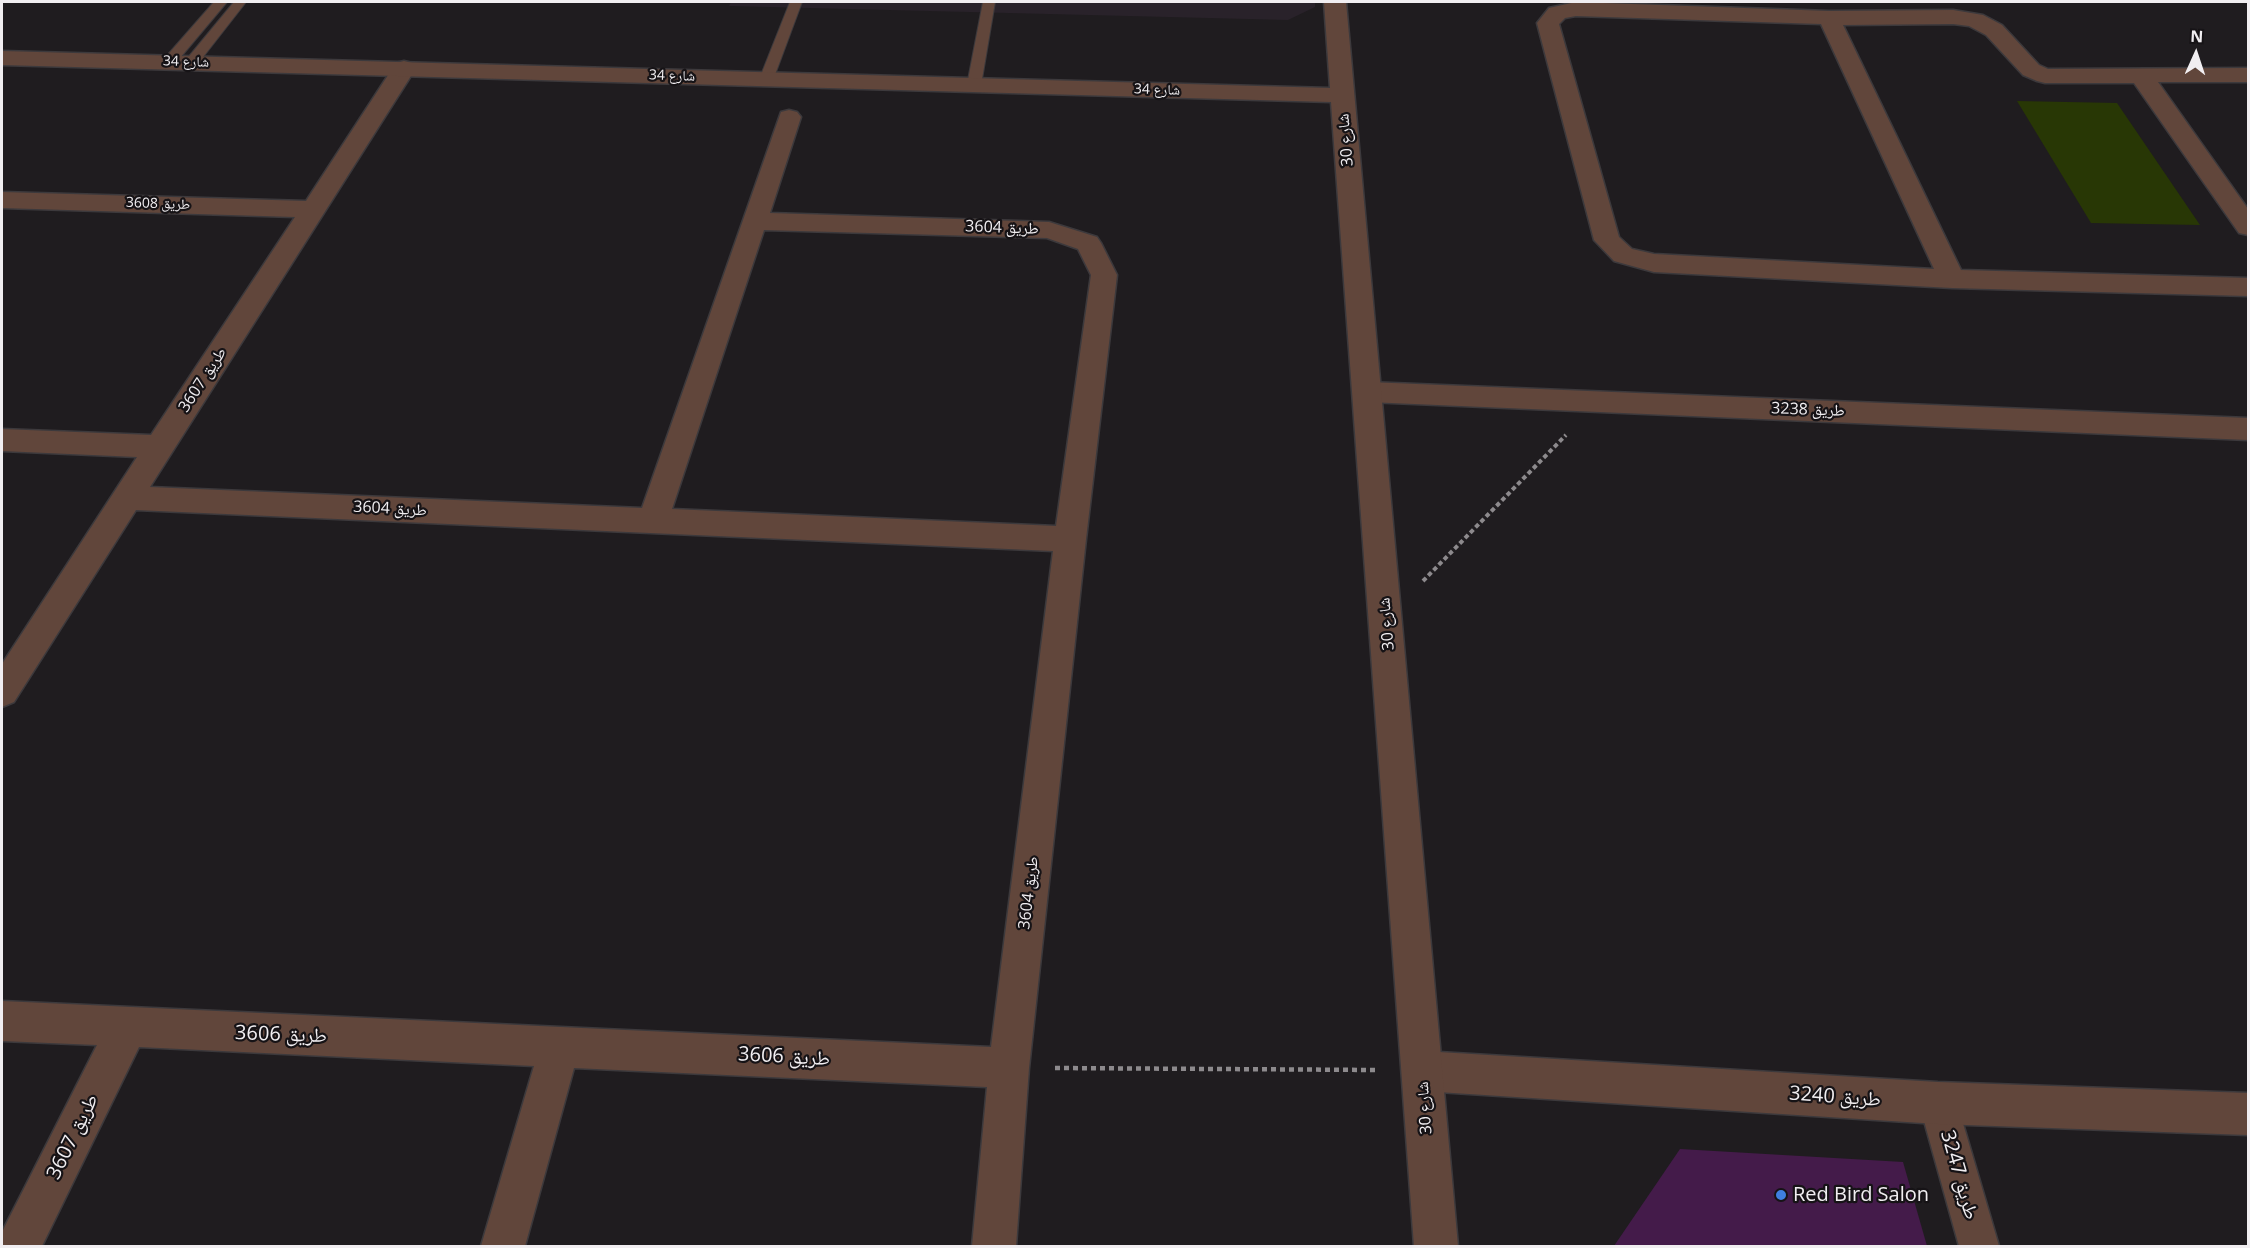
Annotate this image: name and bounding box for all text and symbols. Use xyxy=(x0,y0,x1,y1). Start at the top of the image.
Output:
north arrow xyxy=(2166,24,2226,84)
text: N xyxy=(2190,25,2204,47)
street label: شارع 34 xyxy=(163,53,209,71)
street label: شارع 34 xyxy=(649,67,695,85)
street label: شارع 34 xyxy=(1134,81,1180,99)
street label: شارع 30 xyxy=(1334,113,1358,167)
street label: طريق 3608 xyxy=(126,194,190,214)
street label: طريق 3604 xyxy=(965,217,1039,239)
street label: طريق 3607 xyxy=(175,344,231,416)
street label: طريق 3238 xyxy=(1771,399,1845,421)
street label: طريق 3604 xyxy=(353,497,427,521)
street label: شارع 30 xyxy=(1375,597,1399,651)
street label: طريق 3604 xyxy=(1015,855,1043,931)
street label: طريق 3606 xyxy=(235,1021,327,1049)
street label: طريق 3606 xyxy=(737,1043,831,1071)
street label: شارع 30 xyxy=(1414,1081,1436,1135)
street label: طريق 3240 xyxy=(1788,1082,1882,1112)
street label: طريق 3607 xyxy=(42,1090,104,1184)
street label: طريق 3247 xyxy=(1935,1128,1983,1222)
place label: Red Bird Salon xyxy=(1793,1183,1929,1207)
marker: Red Bird Salon xyxy=(1774,1188,1788,1202)

